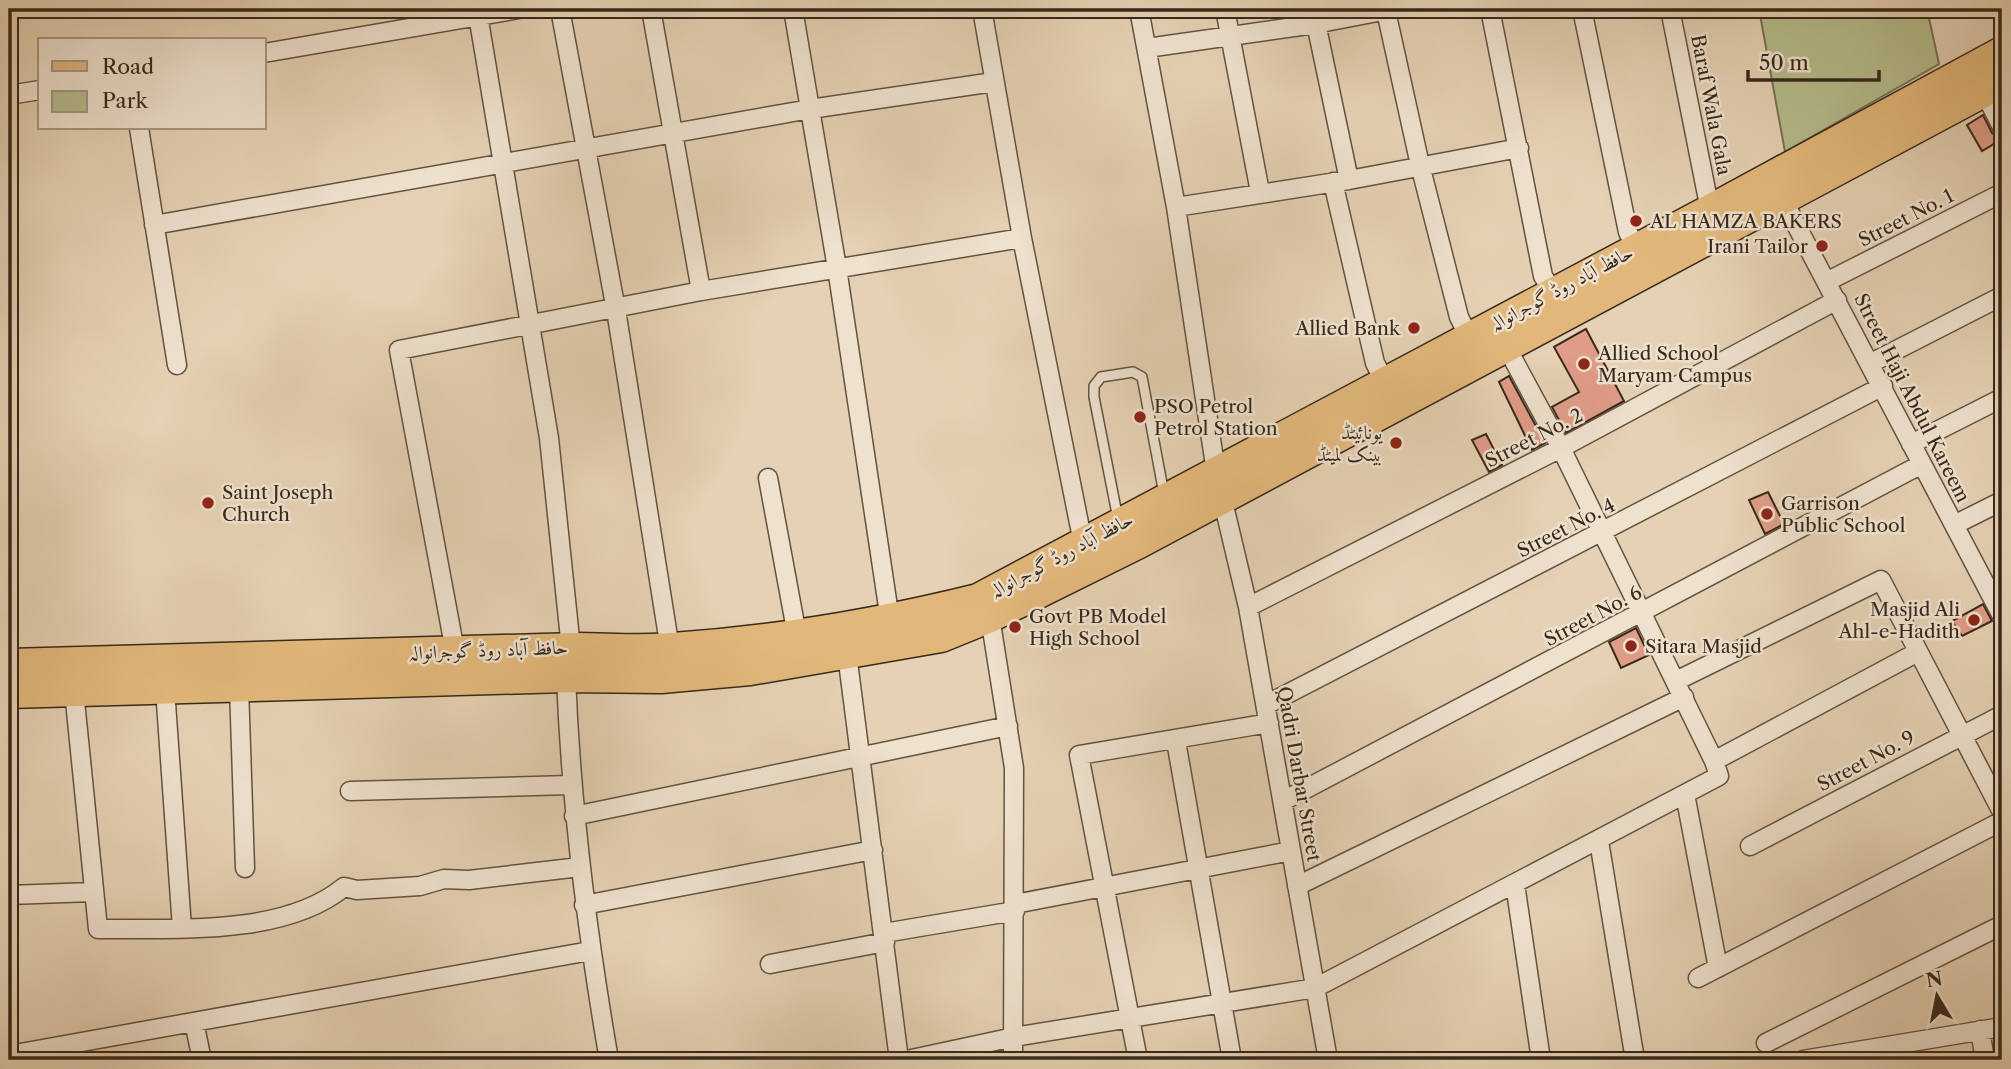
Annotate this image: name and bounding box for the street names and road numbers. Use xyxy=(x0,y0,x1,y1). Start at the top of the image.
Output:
street label: Baraf Wala Gala xyxy=(1686,33,1736,177)
street label: Street No. 1 xyxy=(1855,184,1957,252)
street label: حافظ آباد روڈ گوجرانوالہ xyxy=(1485,240,1637,337)
street label: Street Haji Abdul Kareem xyxy=(1849,290,1975,507)
street label: Street No. 2 xyxy=(1481,403,1587,472)
street label: Street No. 4 xyxy=(1513,494,1619,562)
street label: حافظ آباد روڈ گوجرانوالہ xyxy=(985,507,1137,604)
street label: Street No. 6 xyxy=(1540,581,1646,651)
street label: حافظ آباد روڈ گوجرانوالہ xyxy=(408,636,568,665)
street label: Qadri Darbar Street xyxy=(1272,685,1326,864)
street label: Street No. 9 xyxy=(1813,726,1919,796)

